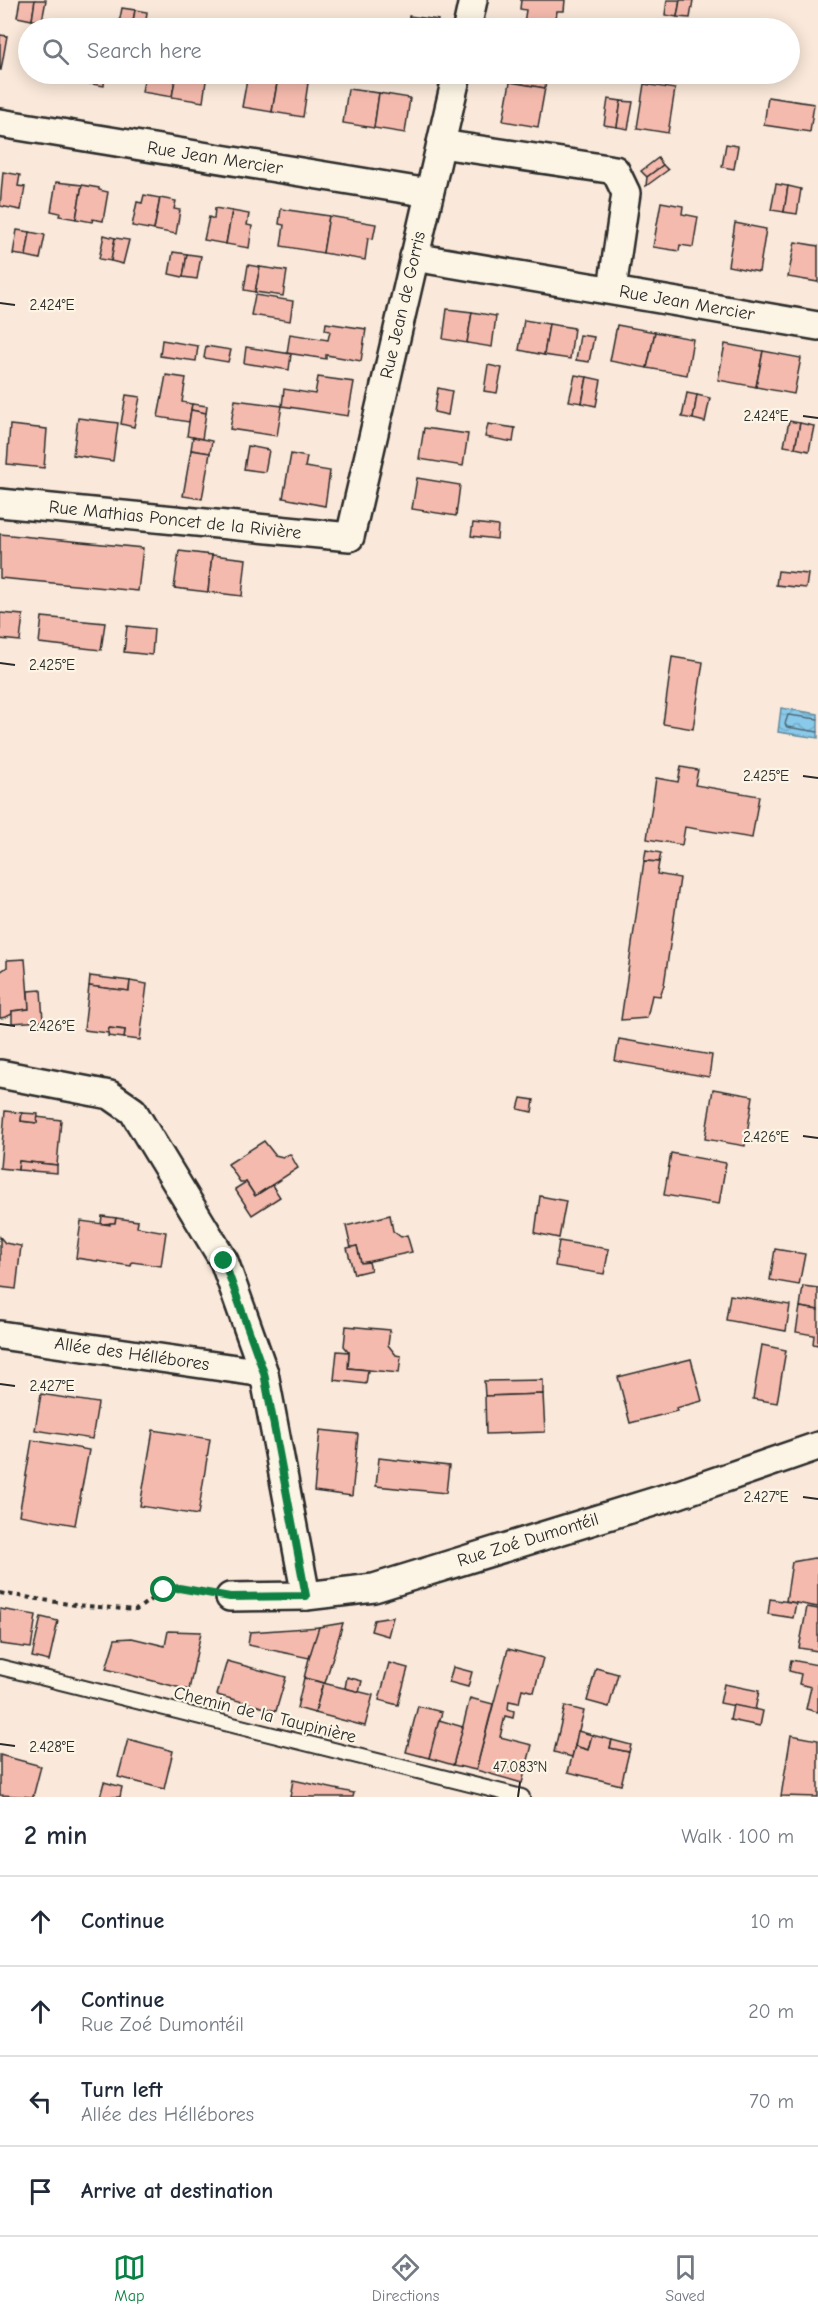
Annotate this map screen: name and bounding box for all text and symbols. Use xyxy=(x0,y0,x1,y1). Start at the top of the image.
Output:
search box xyxy=(18,18,800,84)
icon: search xyxy=(39,35,72,68)
text: Search here xyxy=(87,38,202,64)
street label: Rue Jean Mercier xyxy=(146,137,285,179)
street label: Rue Jean de Gorris xyxy=(376,229,430,381)
street label: Rue Jean Mercier xyxy=(618,281,757,325)
text: 2.424°E xyxy=(29,296,75,314)
text: 2.424°E xyxy=(743,407,789,425)
street label: Rue Mathias Poncet de la Rivière xyxy=(48,496,302,544)
text: 2.425°E xyxy=(29,656,75,674)
text: 2.425°E xyxy=(743,767,789,785)
text: 2.426°E xyxy=(29,1017,75,1035)
text: 2.426°E xyxy=(743,1128,789,1146)
route end xyxy=(210,1247,236,1273)
street label: Allée des Héllébores xyxy=(53,1333,211,1375)
text: 2.427°E xyxy=(29,1377,75,1395)
text: 2.427°E xyxy=(743,1488,789,1506)
street label: Rue Zoé Dumontéil xyxy=(455,1509,601,1571)
route start xyxy=(150,1576,176,1602)
street label: Chemin de la Taupinière xyxy=(172,1682,358,1748)
text: 2.428°E xyxy=(29,1738,75,1756)
text: 47.083°N xyxy=(493,1758,547,1776)
text: 2 min xyxy=(24,1821,87,1851)
text: Walk · 100 m xyxy=(681,1825,794,1848)
icon: ahead xyxy=(24,1905,57,1938)
text: Continue xyxy=(81,1908,164,1934)
text: 10 m xyxy=(751,1910,794,1933)
text: Continue xyxy=(81,1987,164,2013)
icon: ahead xyxy=(24,1995,57,2028)
text: 20 m xyxy=(748,2000,794,2023)
text: Rue Zoé Dumontéil xyxy=(81,2013,244,2036)
text: Turn left xyxy=(81,2077,163,2103)
icon: left xyxy=(24,2085,57,2118)
text: 70 m xyxy=(749,2090,794,2113)
text: Allée des Héllébores xyxy=(81,2103,254,2126)
icon: arrive xyxy=(24,2175,57,2208)
text: Arrive at destination xyxy=(81,2178,273,2204)
tab: Map xyxy=(113,2251,146,2305)
tab: Directions xyxy=(372,2251,439,2305)
tab: Saved xyxy=(665,2251,705,2305)

